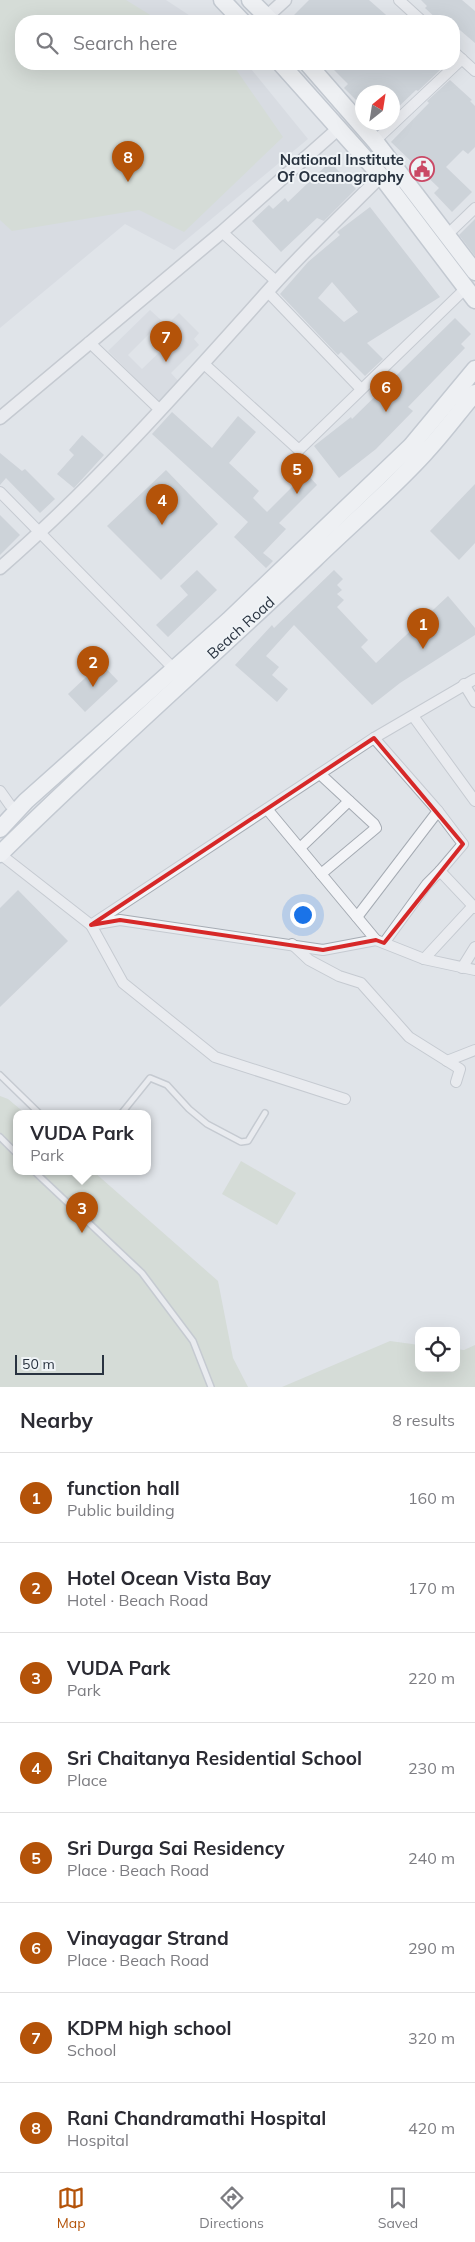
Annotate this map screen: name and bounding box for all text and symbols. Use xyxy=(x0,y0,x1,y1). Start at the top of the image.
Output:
search box xyxy=(15,15,460,70)
icon: search xyxy=(33,29,61,57)
text: Search here xyxy=(73,31,177,55)
north arrow xyxy=(355,85,400,130)
pin: 8 xyxy=(112,141,144,182)
place label: National Institute Of Oceanography xyxy=(277,150,405,186)
public building icon: National Institute Of Oceanography xyxy=(409,156,435,182)
pin: 7 xyxy=(150,321,182,362)
pin: 6 xyxy=(370,371,402,412)
pin: 5 xyxy=(281,453,313,494)
pin: 4 xyxy=(146,484,178,525)
street label: Beach Road xyxy=(203,592,278,663)
pin: 1 xyxy=(407,608,439,649)
pin: 2 xyxy=(77,646,109,687)
your location xyxy=(290,902,316,928)
popup xyxy=(13,1110,151,1175)
text: VUDA Park xyxy=(30,1121,134,1145)
text: Park xyxy=(30,1145,64,1165)
pin: 3 xyxy=(66,1192,98,1233)
map controls xyxy=(415,1327,460,1372)
button: locate xyxy=(415,1327,460,1372)
scale bar xyxy=(15,1352,104,1375)
text: 50 m xyxy=(22,1355,55,1373)
text: Nearby xyxy=(20,1407,93,1433)
text: 8 results xyxy=(392,1410,455,1430)
text: function hall xyxy=(67,1476,180,1500)
text: 1 xyxy=(31,1488,41,1508)
text: 160 m xyxy=(408,1488,455,1508)
text: Public building xyxy=(67,1500,175,1520)
text: Hotel Ocean Vista Bay xyxy=(67,1566,271,1590)
text: 2 xyxy=(31,1578,41,1598)
text: 170 m xyxy=(408,1578,455,1598)
text: Hotel · Beach Road xyxy=(67,1590,208,1610)
text: VUDA Park xyxy=(67,1656,170,1680)
text: 3 xyxy=(31,1668,41,1688)
text: 220 m xyxy=(408,1668,455,1688)
text: Park xyxy=(67,1680,101,1700)
text: Sri Chaitanya Residential School xyxy=(67,1746,362,1770)
text: 4 xyxy=(31,1758,41,1778)
text: 230 m xyxy=(408,1758,455,1778)
text: Place xyxy=(67,1770,107,1790)
text: Sri Durga Sai Residency xyxy=(67,1836,285,1860)
text: 5 xyxy=(31,1848,41,1868)
text: 240 m xyxy=(408,1848,455,1868)
text: Place · Beach Road xyxy=(67,1860,209,1880)
text: Vinayagar Strand xyxy=(67,1926,229,1950)
text: 6 xyxy=(31,1938,41,1958)
text: 290 m xyxy=(408,1938,455,1958)
text: Place · Beach Road xyxy=(67,1950,209,1970)
text: KDPM high school xyxy=(67,2016,231,2040)
text: 7 xyxy=(31,2028,41,2048)
text: 320 m xyxy=(408,2028,455,2048)
text: School xyxy=(67,2040,116,2060)
text: Rani Chandramathi Hospital xyxy=(67,2106,326,2130)
text: 8 xyxy=(31,2118,41,2138)
text: 420 m xyxy=(408,2118,455,2138)
text: Hospital xyxy=(67,2130,129,2150)
tab: Map xyxy=(57,2184,86,2232)
tab: Directions xyxy=(199,2184,264,2232)
tab: Saved xyxy=(378,2184,418,2232)

